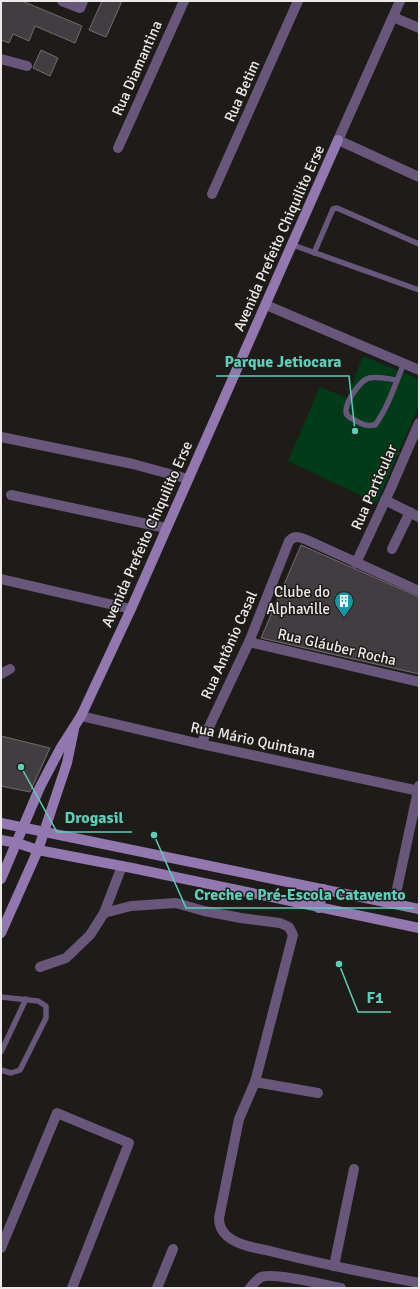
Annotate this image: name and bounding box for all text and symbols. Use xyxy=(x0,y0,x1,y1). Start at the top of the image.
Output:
street label: Rua Diamantina xyxy=(108,18,166,118)
street label: Rua Betim xyxy=(220,57,264,125)
street label: Avenida Prefeito Chiquilito Erse xyxy=(230,142,328,334)
callout: Parque Jetiocara xyxy=(216,348,349,376)
text: Parque Jetiocara xyxy=(224,352,342,372)
street label: Avenida Prefeito Chiquilito Erse xyxy=(98,438,196,630)
street label: Rua Particular xyxy=(347,441,401,533)
place label: Clube do Alphaville xyxy=(266,583,330,618)
street label: Rua Antônio Casal xyxy=(197,588,261,702)
building icon: Clube do Alphaville xyxy=(333,590,355,618)
street label: Rua Gláuber Rocha xyxy=(276,625,398,669)
street label: Rua Mário Quintana xyxy=(189,718,317,762)
callout: Drogasil xyxy=(57,804,132,832)
text: Drogasil xyxy=(65,808,123,828)
callout: Creche e Pré-Escola Catavento xyxy=(186,880,414,908)
text: Creche e Pré-Escola Catavento xyxy=(194,885,406,905)
callout: F1 xyxy=(358,984,391,1012)
text: F1 xyxy=(366,988,384,1008)

